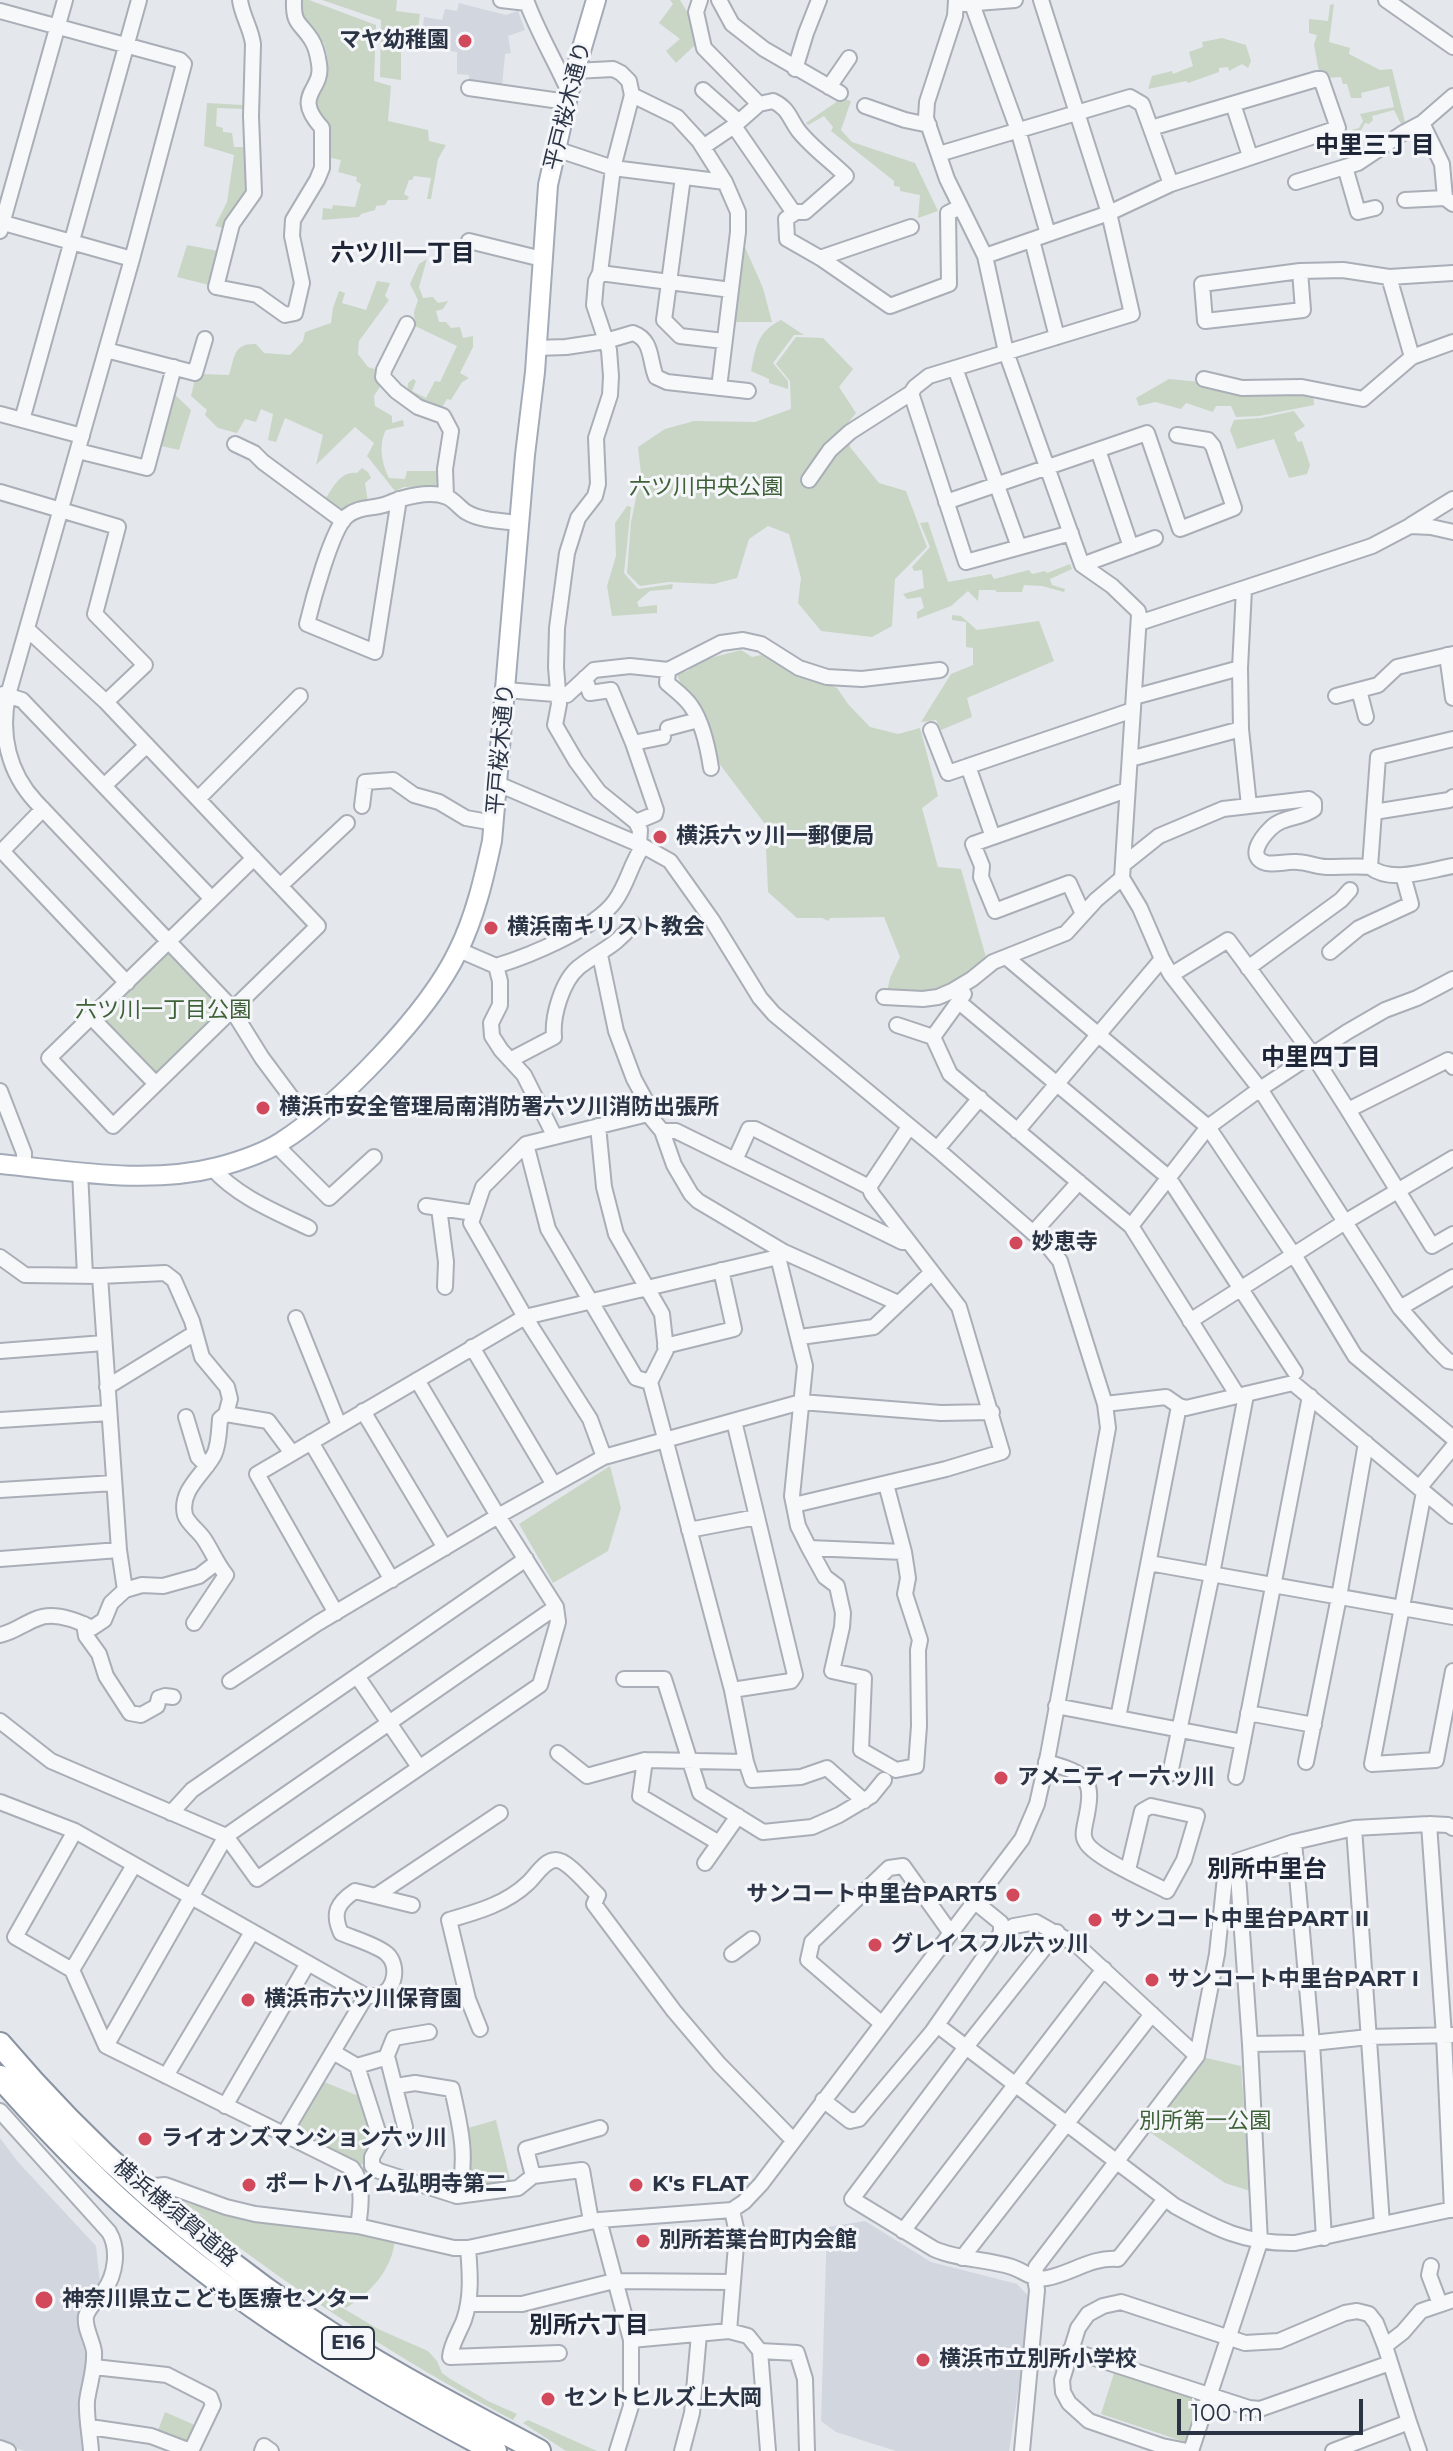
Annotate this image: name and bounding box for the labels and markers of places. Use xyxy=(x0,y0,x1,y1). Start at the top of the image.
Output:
place label: マヤ幼稚園 xyxy=(339,28,449,54)
marker: マヤ幼稚園 xyxy=(456,32,474,50)
place label: 横浜六ッ川一郵便局 xyxy=(676,824,874,850)
marker: 横浜六ッ川一郵便局 xyxy=(651,828,669,846)
place label: 横浜南キリスト教会 xyxy=(507,915,705,941)
marker: 横浜南キリスト教会 xyxy=(482,919,500,937)
place label: 横浜市安全管理局南消防署六ツ川消防出張所 xyxy=(279,1095,719,1121)
marker: 横浜市安全管理局南消防署六ツ川消防出張所 xyxy=(254,1099,272,1117)
place label: 妙恵寺 xyxy=(1032,1230,1098,1256)
marker: 妙恵寺 xyxy=(1007,1234,1025,1252)
place label: アメニティー六ッ川 xyxy=(1017,1765,1215,1791)
marker: アメニティー六ッ川 xyxy=(992,1769,1010,1787)
place label: サンコート中里台PART5 xyxy=(747,1882,997,1908)
marker: サンコート中里台PART5 xyxy=(1004,1886,1022,1904)
place label: サンコート中里台PART II xyxy=(1111,1907,1369,1933)
marker: サンコート中里台PART II xyxy=(1086,1911,1104,1929)
place label: グレイスフル六ッ川 xyxy=(891,1932,1089,1958)
marker: グレイスフル六ッ川 xyxy=(866,1936,884,1954)
place label: サンコート中里台PART I xyxy=(1168,1967,1419,1993)
marker: サンコート中里台PART I xyxy=(1143,1971,1161,1989)
place label: 横浜市六ツ川保育園 xyxy=(264,1987,462,2013)
marker: 横浜市六ツ川保育園 xyxy=(239,1991,257,2009)
place label: ライオンズマンション六ッ川 xyxy=(161,2126,447,2152)
marker: ライオンズマンション六ッ川 xyxy=(136,2130,154,2148)
place label: ポートハイム弘明寺第二 xyxy=(265,2172,507,2198)
place label: K's FLAT xyxy=(652,2172,748,2198)
marker: ポートハイム弘明寺第二 xyxy=(240,2176,258,2194)
marker: K's FLAT xyxy=(627,2176,645,2194)
place label: 別所若葉台町内会館 xyxy=(659,2228,857,2254)
marker: 別所若葉台町内会館 xyxy=(634,2232,652,2250)
place label: 神奈川県立こども医療センター xyxy=(62,2287,370,2313)
marker: 神奈川県立こども医療センター xyxy=(33,2289,55,2311)
place label: 横浜市立別所小学校 xyxy=(939,2347,1137,2373)
marker: 横浜市立別所小学校 xyxy=(914,2351,932,2369)
place label: セントヒルズ上大岡 xyxy=(564,2386,762,2412)
marker: セントヒルズ上大岡 xyxy=(539,2390,557,2408)

